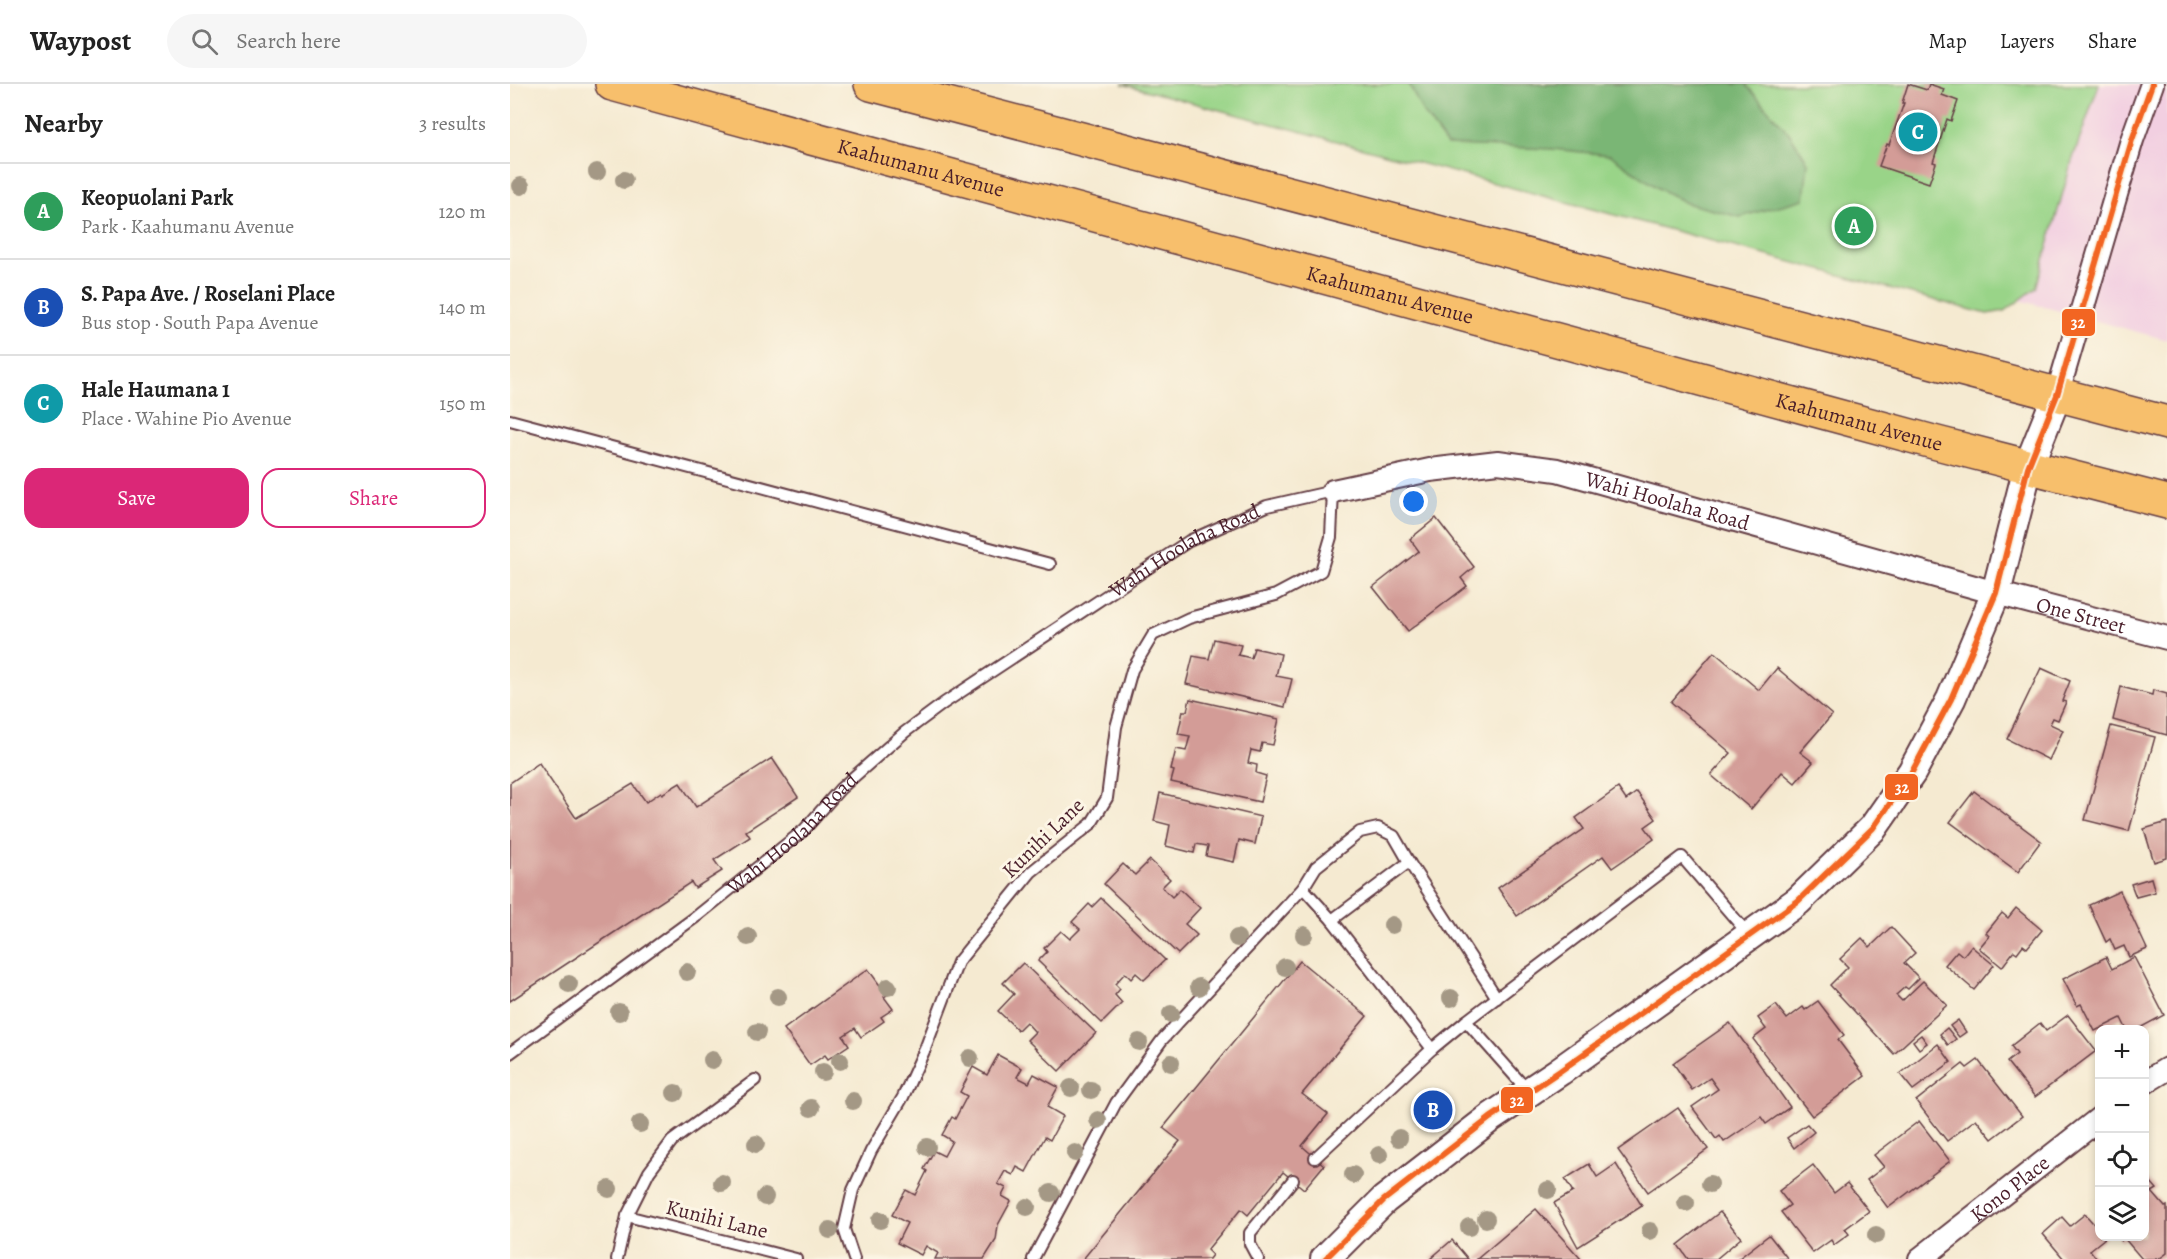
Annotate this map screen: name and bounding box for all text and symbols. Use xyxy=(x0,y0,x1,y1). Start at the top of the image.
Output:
search box xyxy=(167,14,587,68)
text: Waypost xyxy=(30,22,131,60)
icon: search xyxy=(188,25,221,58)
text: Search here xyxy=(236,26,341,56)
text: Map xyxy=(1928,27,1967,55)
text: Layers xyxy=(2000,27,2055,55)
text: Share xyxy=(2088,27,2137,55)
text: Nearby xyxy=(24,106,103,141)
text: 3 results xyxy=(419,110,486,137)
pin: C xyxy=(1898,110,1938,154)
street label: Kaahumanu Avenue xyxy=(834,132,1008,204)
text: Keopuolani Park xyxy=(81,183,234,213)
text: A xyxy=(37,198,50,225)
text: 120 m xyxy=(438,198,486,225)
pin: A xyxy=(1834,204,1874,248)
text: Park · Kaahumanu Avenue xyxy=(81,213,294,240)
street label: Kaahumanu Avenue xyxy=(1303,259,1477,331)
text: S. Papa Ave. / Roselani Place xyxy=(81,279,335,309)
text: B xyxy=(37,294,50,321)
text: 140 m xyxy=(439,294,486,321)
line badge: 32 xyxy=(2061,308,2096,337)
text: Bus stop · South Papa Avenue xyxy=(81,309,318,336)
text: 32 xyxy=(2071,312,2086,334)
text: Hale Haumana 1 xyxy=(81,375,230,405)
street label: Kaahumanu Avenue xyxy=(1772,386,1946,458)
text: C xyxy=(37,390,50,417)
text: 150 m xyxy=(439,390,486,417)
text: Place · Wahine Pio Avenue xyxy=(81,405,292,432)
street label: Wahi Hoolaha Road xyxy=(1581,464,1753,537)
button: Save xyxy=(24,468,249,528)
button: Share xyxy=(261,468,486,528)
your location xyxy=(1399,487,1428,516)
street label: Wahi Hoolaha Road xyxy=(1103,497,1265,605)
street label: One Street xyxy=(2033,590,2129,641)
street label: Wahi Hoolaha Road xyxy=(720,765,864,902)
line badge: 32 xyxy=(1884,773,1919,801)
text: 32 xyxy=(1895,777,1910,799)
street label: Kunihi Lane xyxy=(996,792,1090,884)
map controls xyxy=(2095,1025,2149,1241)
button: + xyxy=(2095,1025,2149,1079)
button: − xyxy=(2095,1079,2149,1133)
line badge: 32 xyxy=(1500,1086,1534,1114)
pin: B xyxy=(1414,1088,1452,1132)
text: 32 xyxy=(1510,1090,1525,1112)
button: locate xyxy=(2095,1133,2149,1187)
street label: Kono Place xyxy=(1964,1149,2055,1229)
button: layers xyxy=(2095,1187,2149,1241)
street label: Kunihi Lane xyxy=(663,1193,771,1245)

